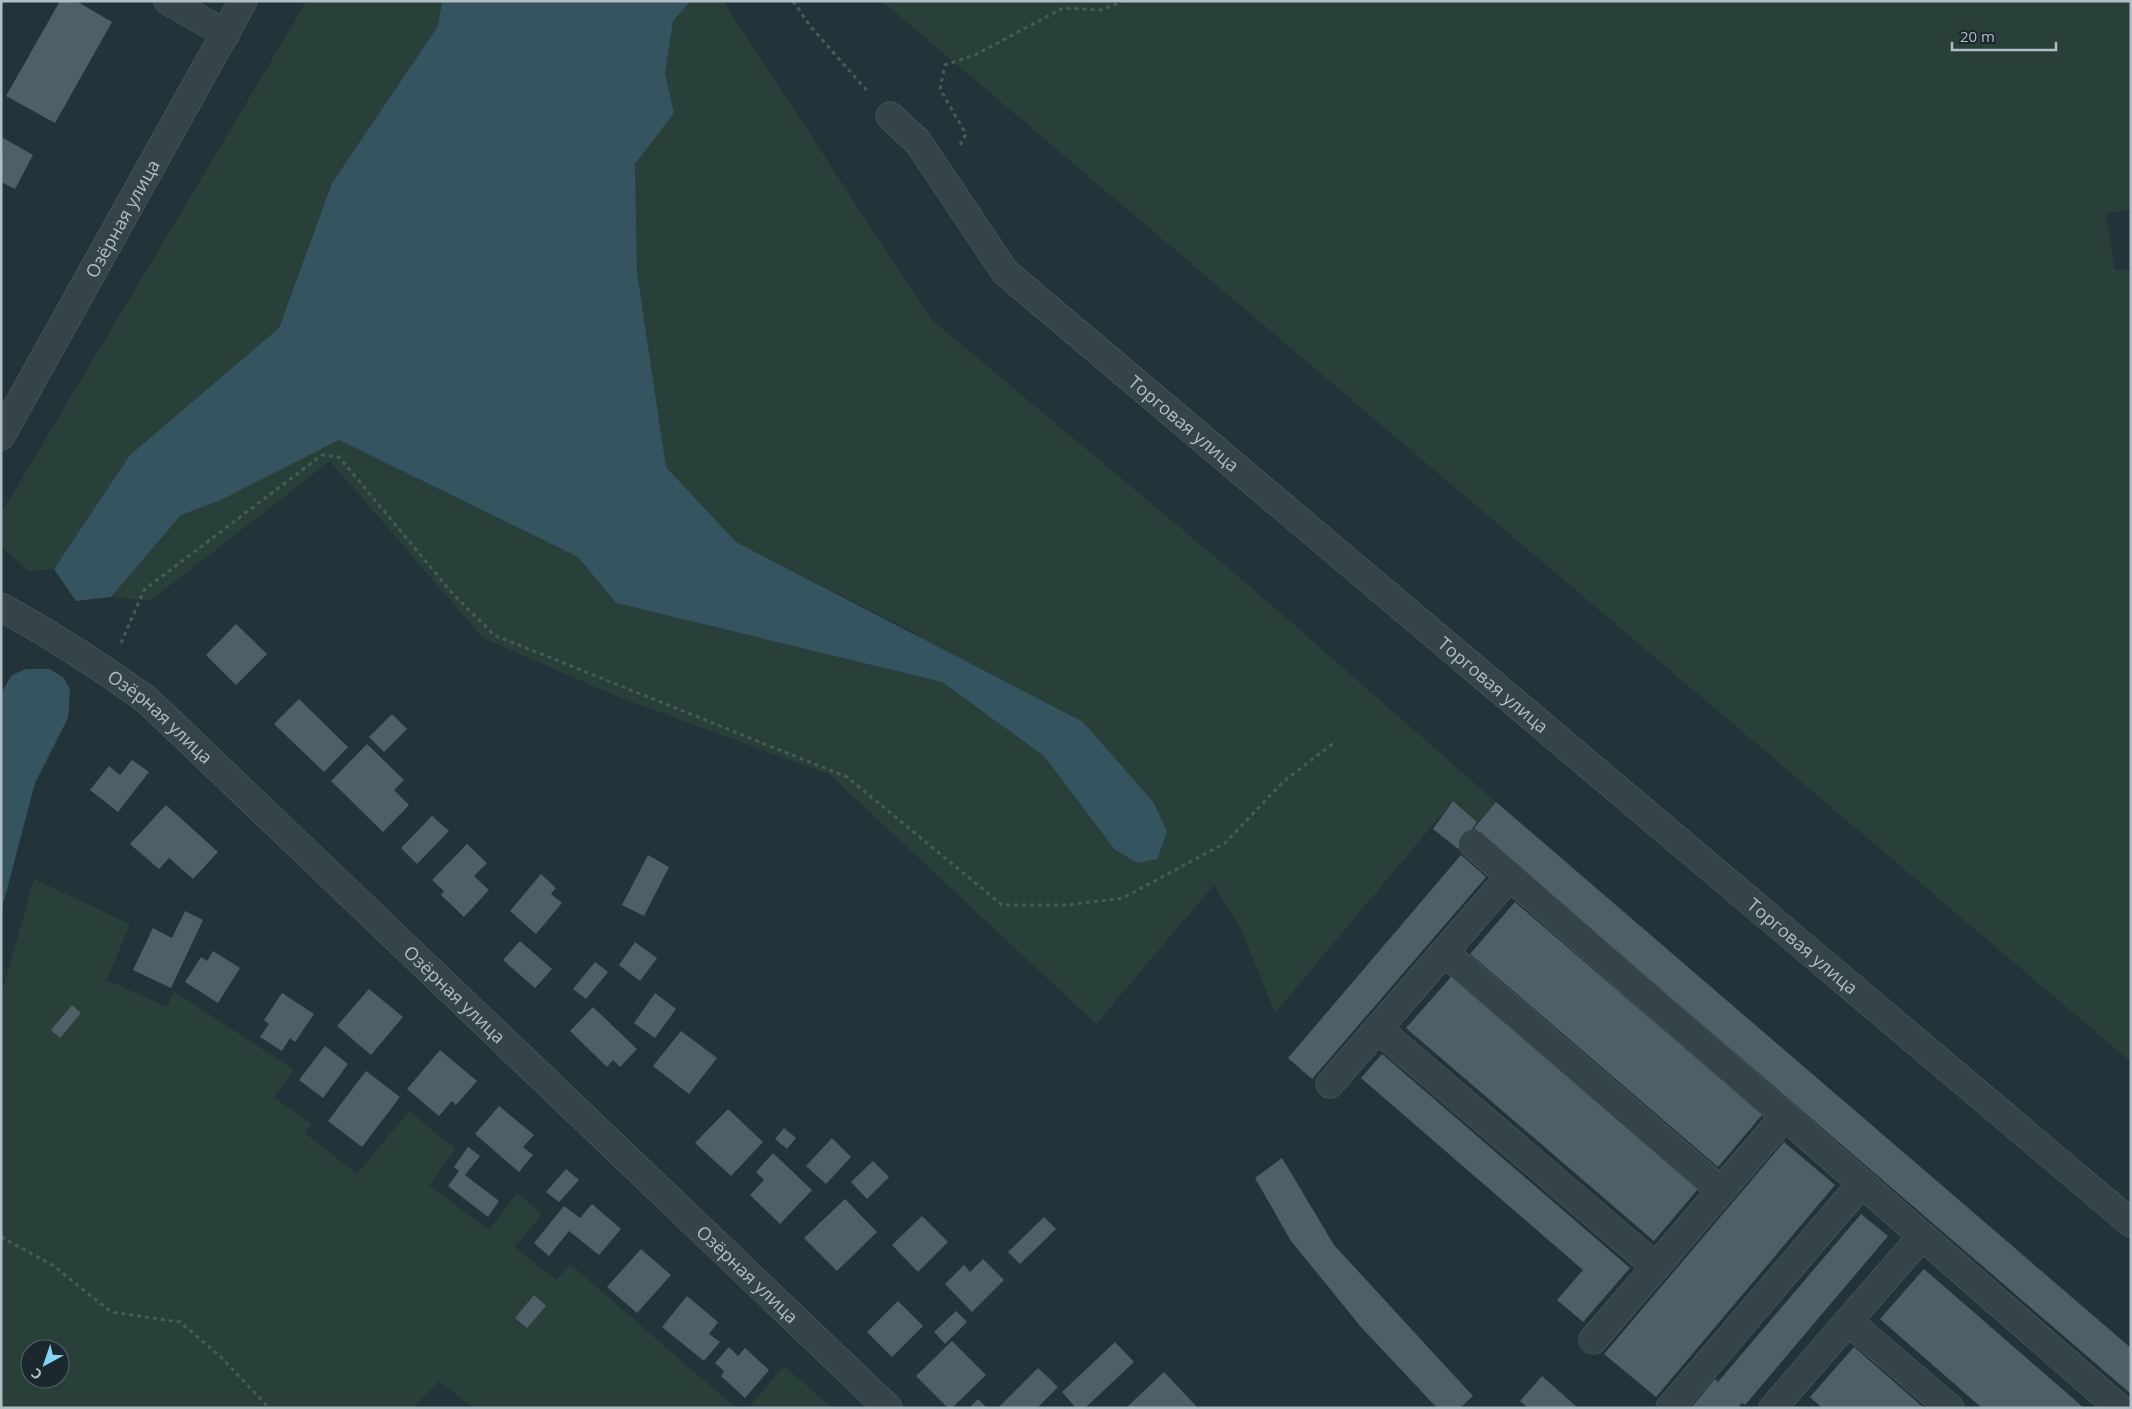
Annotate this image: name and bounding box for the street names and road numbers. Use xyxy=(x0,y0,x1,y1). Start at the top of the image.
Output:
street label: Озёрная улица xyxy=(79,155,165,282)
street label: Торговая улица xyxy=(1124,370,1244,477)
street label: Торговая улица xyxy=(1433,631,1554,738)
street label: Озёрная улица xyxy=(103,664,218,769)
street label: Торговая улица xyxy=(1743,892,1863,999)
street label: Озёрная улица xyxy=(399,940,511,1048)
street label: Озёрная улица xyxy=(692,1220,804,1328)

